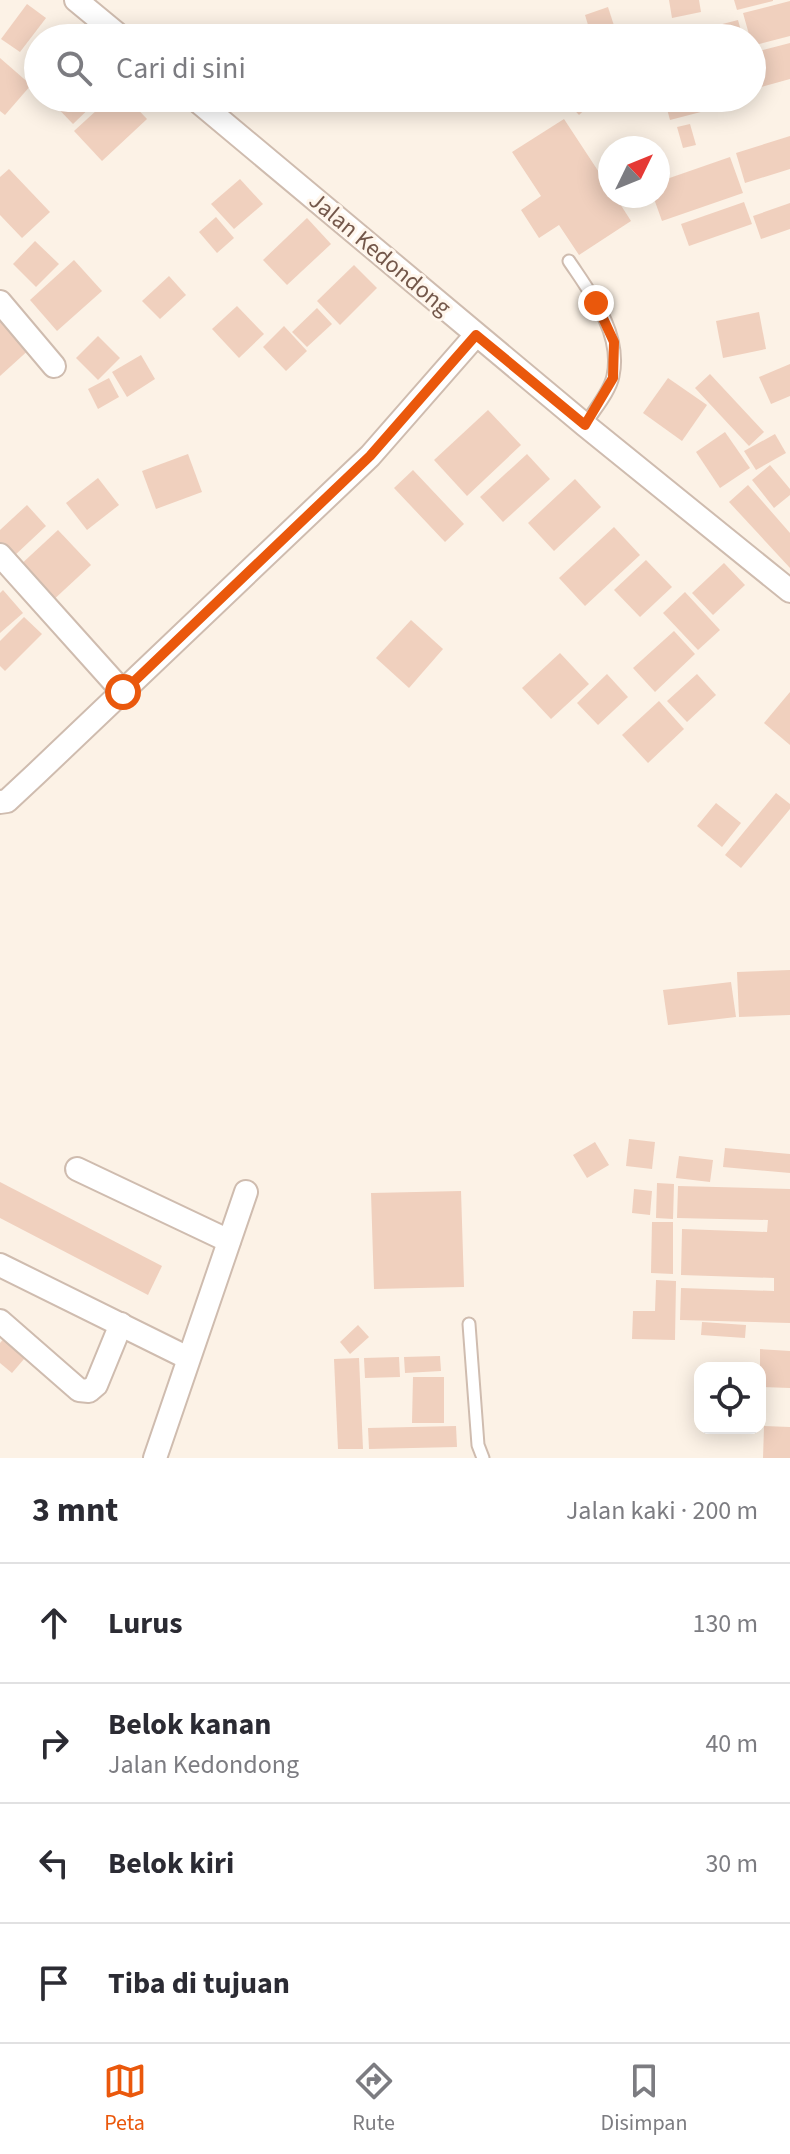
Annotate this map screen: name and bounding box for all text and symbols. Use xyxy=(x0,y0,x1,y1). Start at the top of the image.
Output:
search box xyxy=(24,24,766,112)
icon: search xyxy=(52,46,96,90)
text: Cari di sini xyxy=(116,47,246,90)
north arrow xyxy=(598,136,670,208)
street label: Jalan Kedondong xyxy=(301,184,459,324)
route end xyxy=(578,285,614,321)
route start xyxy=(105,674,141,710)
map controls xyxy=(694,1362,766,1434)
button: locate xyxy=(694,1362,766,1434)
text: 3 mnt xyxy=(32,1486,118,1535)
text: Jalan kaki · 200 m xyxy=(566,1492,758,1529)
icon: ahead xyxy=(32,1601,76,1645)
text: Lurus xyxy=(108,1602,183,1645)
text: 130 m xyxy=(692,1605,758,1642)
text: Belok kanan xyxy=(108,1703,271,1746)
icon: right xyxy=(32,1721,76,1765)
text: 40 m xyxy=(705,1725,758,1762)
text: Jalan Kedondong xyxy=(108,1746,299,1783)
icon: left xyxy=(32,1841,76,1885)
text: Belok kiri xyxy=(108,1842,234,1885)
text: 30 m xyxy=(705,1845,758,1882)
icon: arrive xyxy=(32,1961,76,2005)
text: Tiba di tujuan xyxy=(108,1962,290,2005)
tab: Peta xyxy=(103,2059,147,2139)
tab: Rute xyxy=(352,2059,396,2139)
tab: Disimpan xyxy=(601,2059,687,2139)

